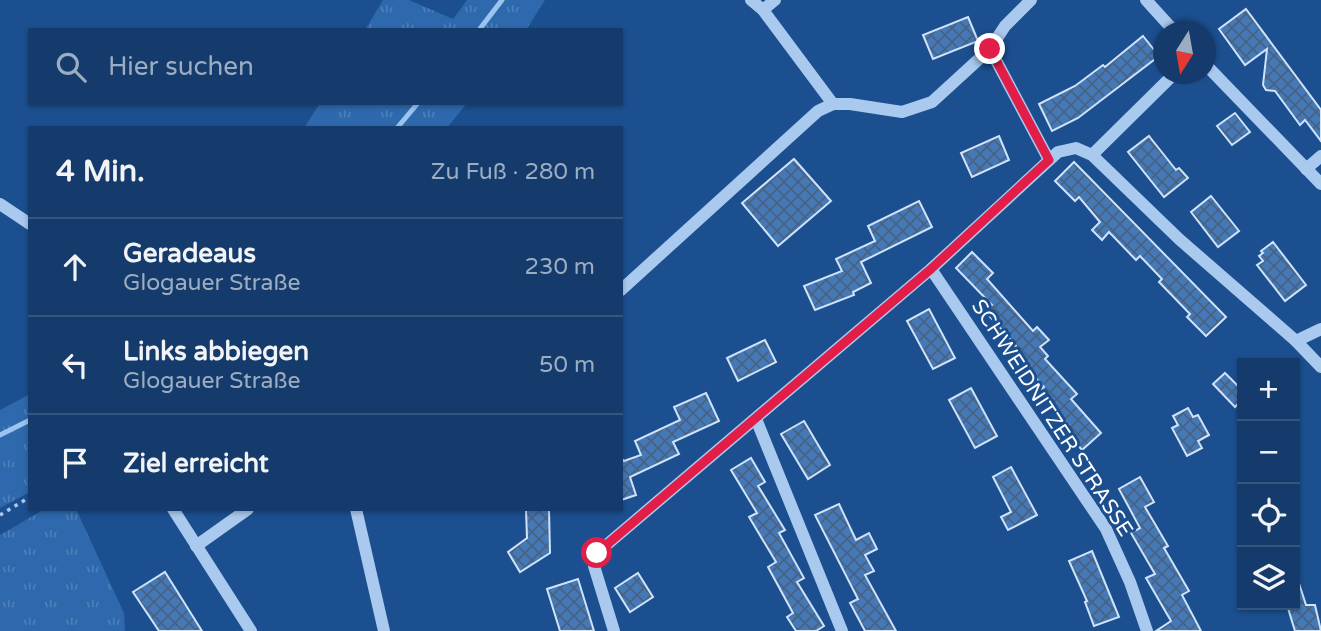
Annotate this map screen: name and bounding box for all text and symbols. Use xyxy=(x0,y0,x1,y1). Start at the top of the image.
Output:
north arrow xyxy=(1153,21,1216,84)
search box xyxy=(28,28,623,105)
route end xyxy=(974,33,1005,64)
icon: search xyxy=(52,48,90,86)
text: Hier suchen xyxy=(108,51,254,82)
text: 4 Min. xyxy=(56,153,145,190)
text: Zu Fuß · 280 m xyxy=(431,158,595,186)
text: Geradeaus xyxy=(123,238,256,269)
icon: ahead xyxy=(56,248,94,286)
text: 230 m xyxy=(525,253,595,281)
text: Glogauer Straße xyxy=(123,269,300,297)
street label: SCHWEIDNITZER STRASSE xyxy=(966,295,1138,541)
text: Links abbiegen xyxy=(123,336,309,367)
icon: left xyxy=(56,346,94,384)
text: 50 m xyxy=(539,351,595,379)
map controls xyxy=(1237,358,1300,610)
button: + xyxy=(1237,358,1300,421)
text: Glogauer Straße xyxy=(123,367,300,395)
button: − xyxy=(1237,421,1300,484)
icon: arrive xyxy=(56,444,94,482)
text: Ziel erreicht xyxy=(123,448,269,479)
button: locate xyxy=(1237,484,1300,547)
route start xyxy=(581,537,612,568)
button: layers xyxy=(1237,547,1300,610)

